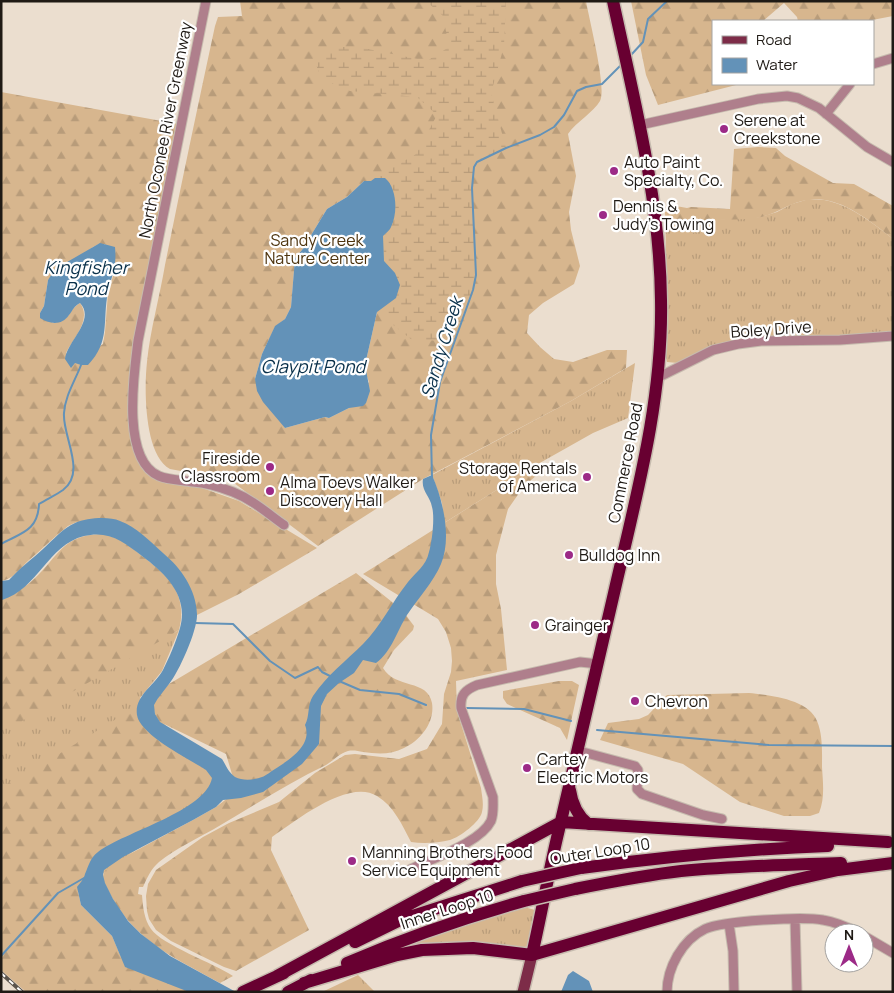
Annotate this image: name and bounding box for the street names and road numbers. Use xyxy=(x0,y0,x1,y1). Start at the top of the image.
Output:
street label: North Oconee River Greenway xyxy=(133,19,197,240)
street label: Boley Drive xyxy=(730,315,812,343)
street label: Commerce Road xyxy=(603,401,647,525)
street label: Outer Loop 10 xyxy=(548,832,652,870)
street label: Inner Loop 10 xyxy=(398,884,496,934)

